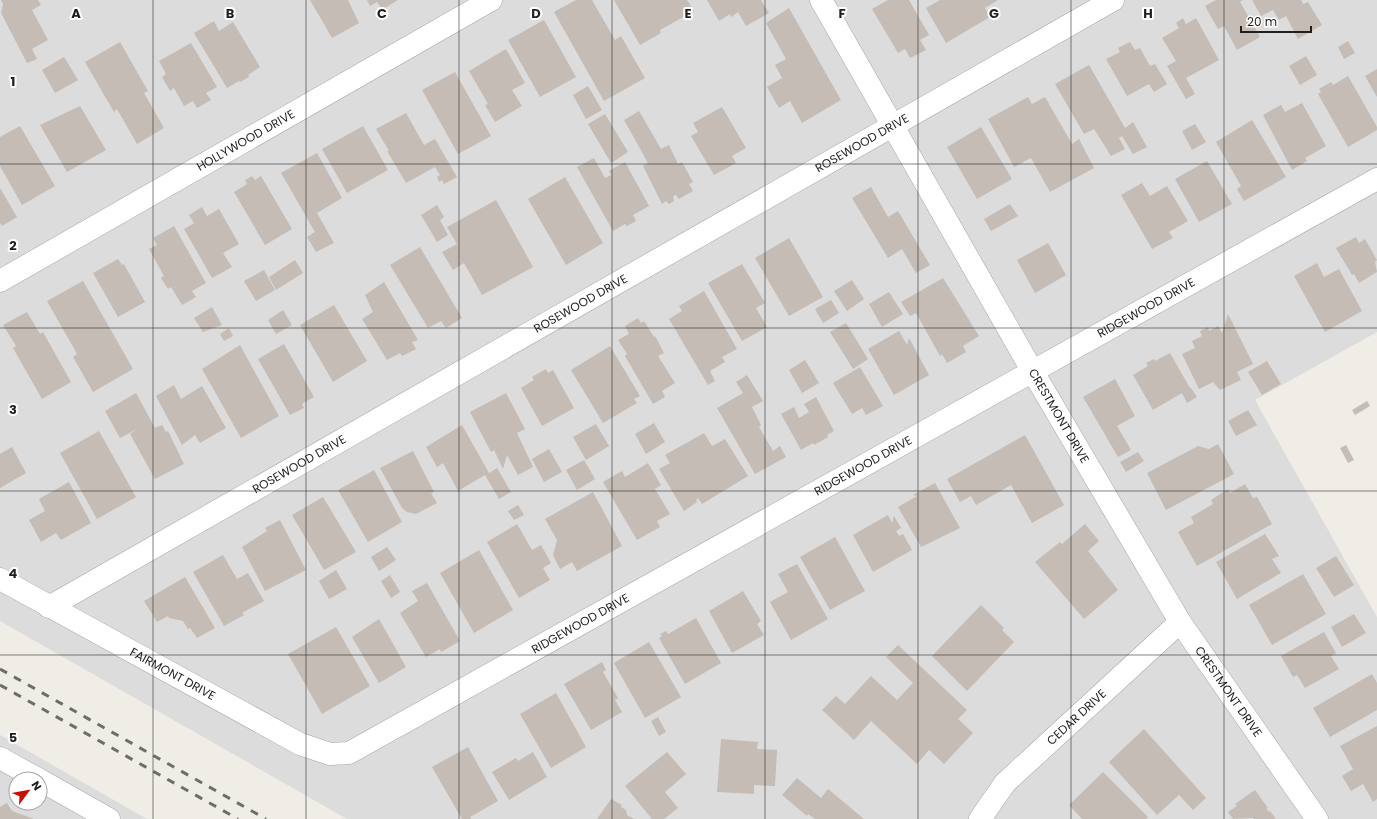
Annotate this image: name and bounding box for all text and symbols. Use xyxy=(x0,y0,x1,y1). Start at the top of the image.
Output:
text: A xyxy=(71,4,81,23)
text: B xyxy=(226,4,235,23)
text: C xyxy=(377,4,387,23)
text: D xyxy=(531,4,541,23)
text: E xyxy=(684,4,692,23)
text: F xyxy=(838,4,846,23)
text: G xyxy=(989,4,999,23)
text: H xyxy=(1143,4,1153,23)
scale bar xyxy=(1241,8,1311,34)
text: 20 m xyxy=(1247,13,1277,30)
text: 1 xyxy=(11,72,15,91)
street label: HOLLYWOOD DRIVE xyxy=(193,105,298,175)
street label: ROSEWOOD DRIVE xyxy=(812,109,912,176)
text: 2 xyxy=(9,236,17,255)
street label: ROSEWOOD DRIVE xyxy=(530,270,630,337)
street label: RIDGEWOOD DRIVE xyxy=(1094,273,1198,342)
street label: CRESTMONT DRIVE xyxy=(1025,365,1094,466)
text: 3 xyxy=(9,400,17,419)
street label: ROSEWOOD DRIVE xyxy=(249,430,349,497)
street label: RIDGEWOOD DRIVE xyxy=(811,431,915,500)
text: 4 xyxy=(9,564,18,583)
street label: RIDGEWOOD DRIVE xyxy=(528,589,632,658)
street label: CRESTMONT DRIVE xyxy=(1191,642,1266,740)
street label: FAIRMONT DRIVE xyxy=(127,643,219,704)
street label: CEDAR DRIVE xyxy=(1043,685,1110,749)
text: 5 xyxy=(9,728,17,747)
north arrow xyxy=(8,771,48,811)
text: N xyxy=(28,778,45,793)

